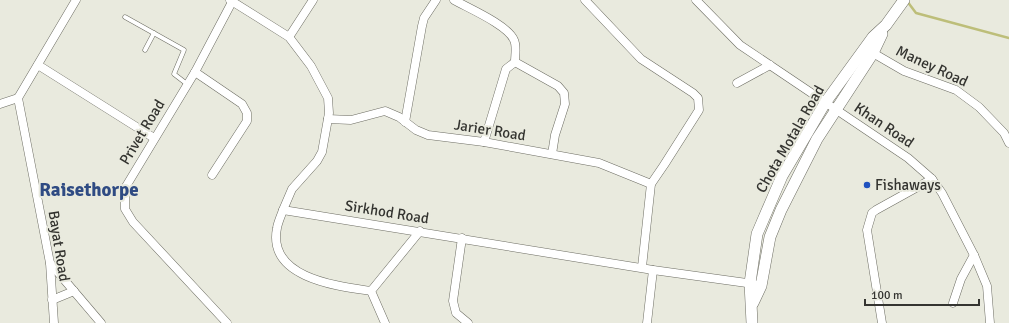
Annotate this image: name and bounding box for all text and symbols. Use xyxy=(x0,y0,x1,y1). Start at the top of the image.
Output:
street label: Maney Road xyxy=(893,41,971,91)
street label: Chota Motala Road xyxy=(752,82,828,196)
street label: Privet Road xyxy=(116,96,168,168)
street label: Khan Road xyxy=(851,98,917,152)
street label: Jarier Road xyxy=(453,115,527,145)
place label: Fishaways xyxy=(875,176,941,194)
district label: Raisethorpe xyxy=(39,178,139,202)
marker: Fishaways xyxy=(862,180,872,190)
street label: Sirkhod Road xyxy=(344,196,430,228)
street label: Bayat Road xyxy=(45,209,73,283)
scale bar xyxy=(865,281,979,307)
text: 100 m xyxy=(871,288,903,303)

